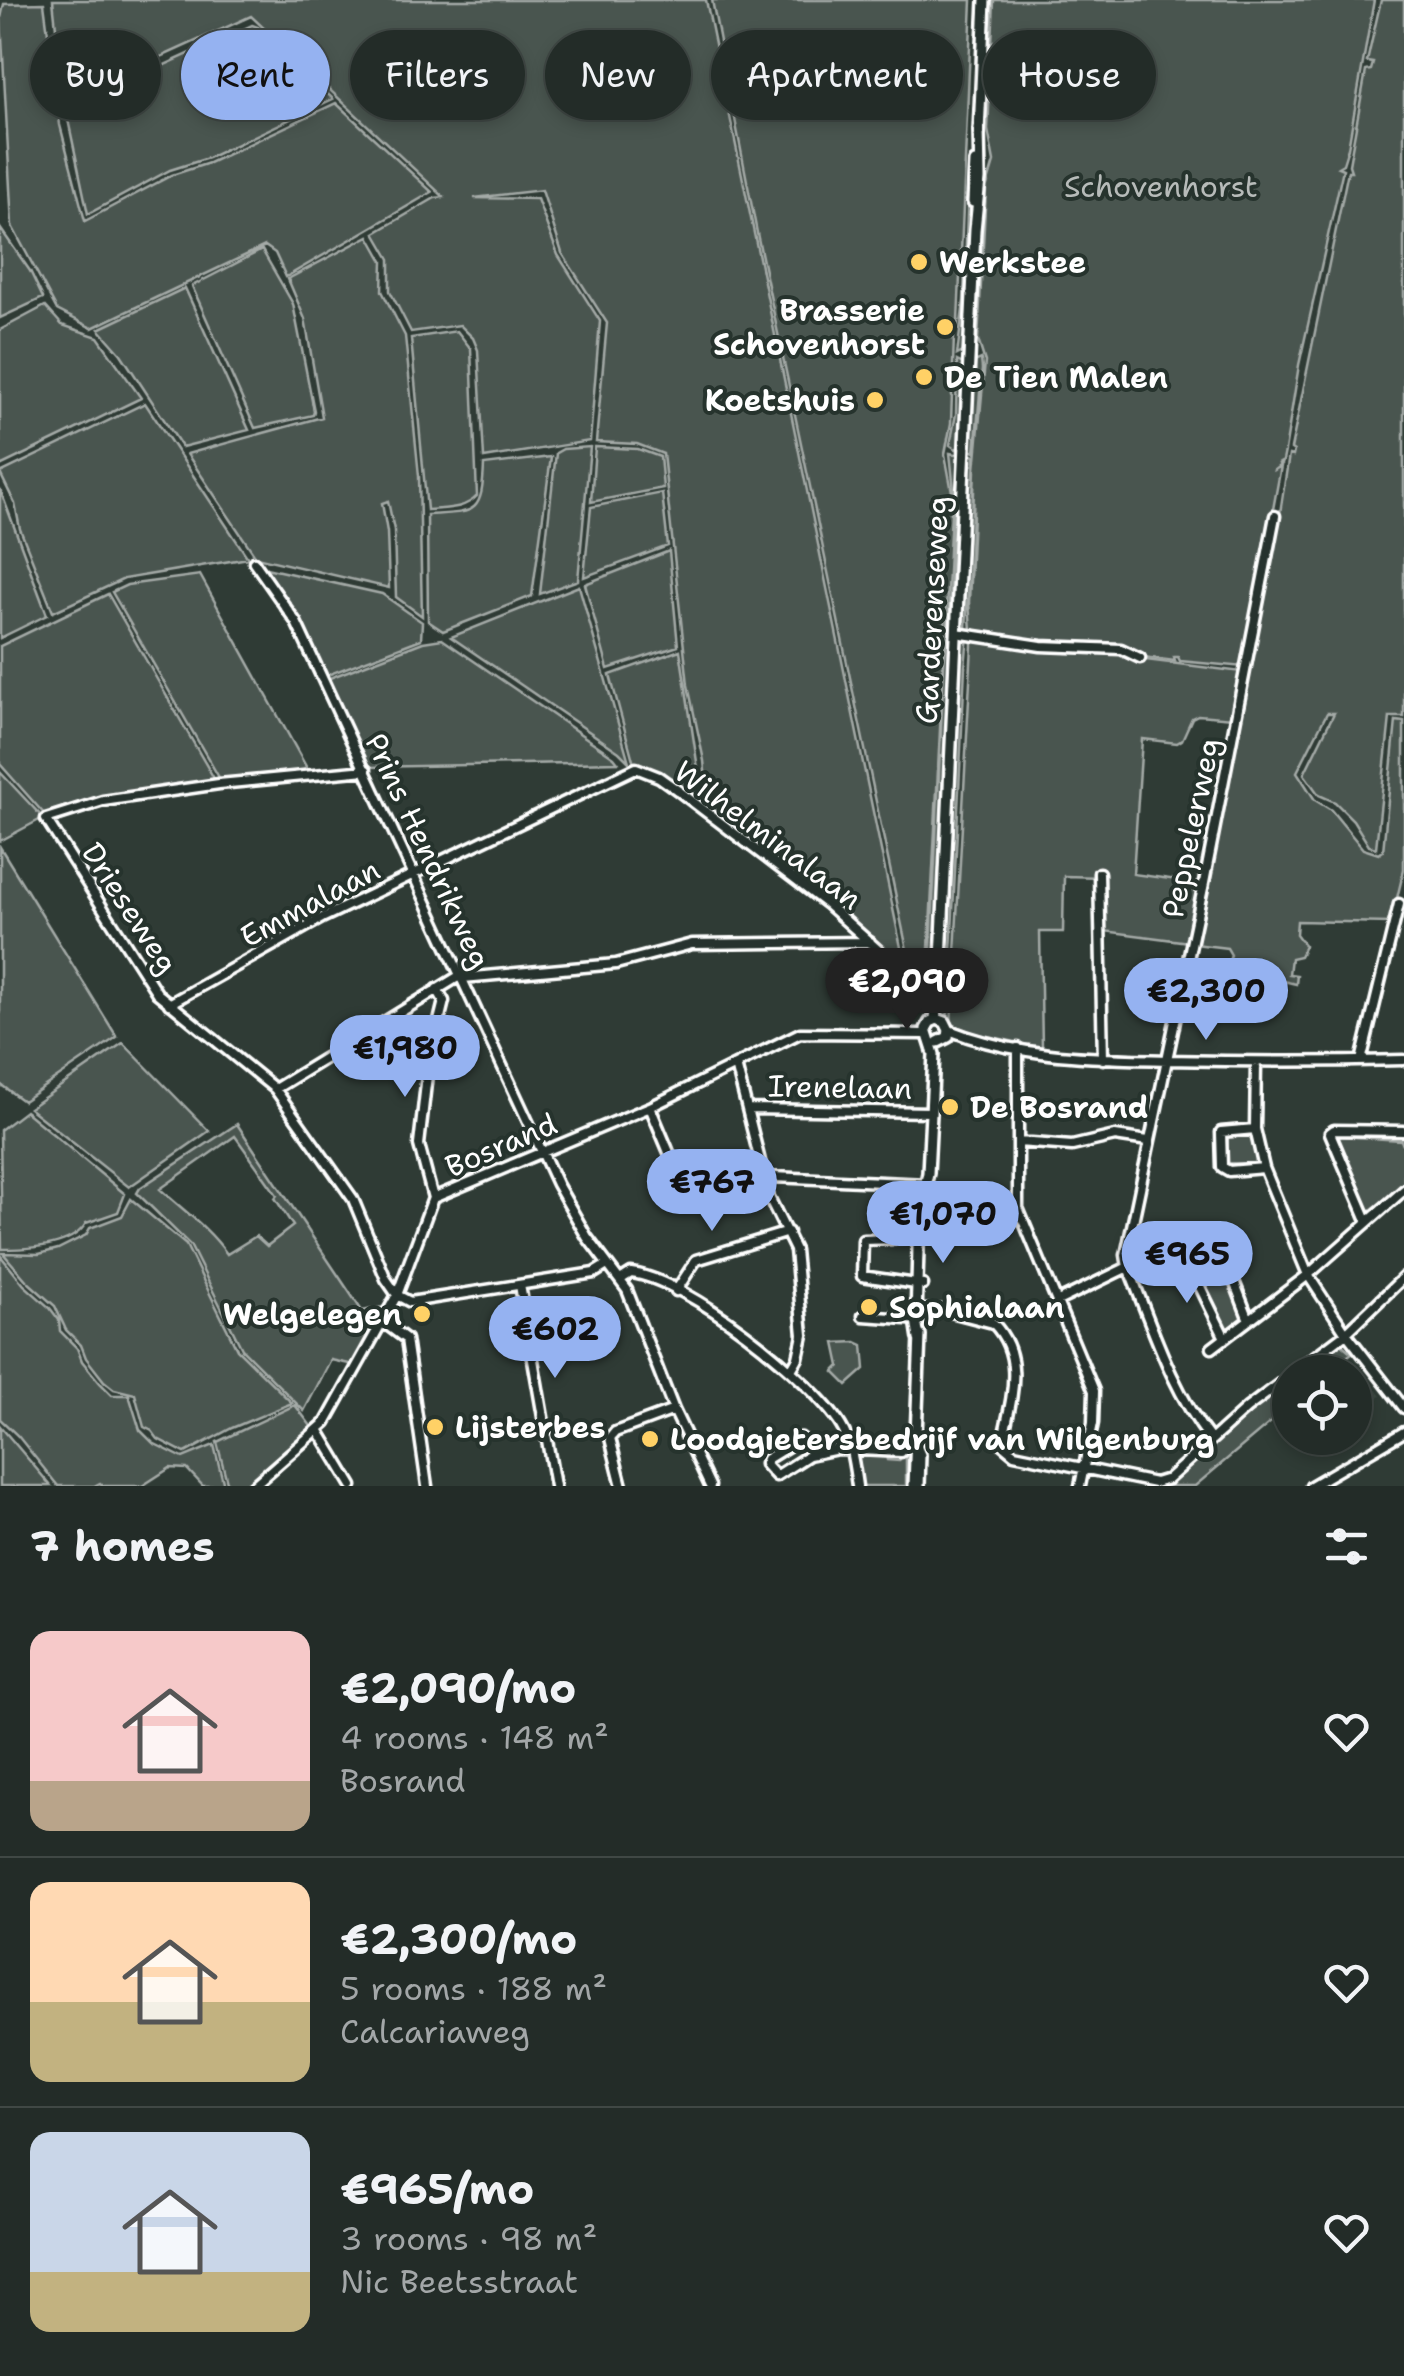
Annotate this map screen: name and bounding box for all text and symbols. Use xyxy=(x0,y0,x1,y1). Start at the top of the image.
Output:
chip: Buy xyxy=(30,30,161,120)
chip: Rent xyxy=(181,30,330,120)
chip: Filters xyxy=(350,30,525,120)
chip: New xyxy=(545,30,691,120)
chip: Apartment xyxy=(711,30,963,120)
chip: House xyxy=(983,30,1156,120)
park label: Schovenhorst xyxy=(1064,166,1258,207)
place label: Werkstee xyxy=(939,242,1086,283)
marker: Werkstee xyxy=(908,251,930,273)
place label: Brasserie Schovenhorst xyxy=(713,290,925,365)
marker: Brasserie Schovenhorst xyxy=(934,316,956,338)
place label: De Tien Malen xyxy=(944,357,1168,398)
marker: De Tien Malen xyxy=(913,366,935,388)
place label: Koetshuis xyxy=(705,380,855,421)
marker: Koetshuis xyxy=(864,389,886,411)
street label: Garderenseweg xyxy=(906,495,958,725)
street label: Prins Hendrikweg xyxy=(355,727,501,975)
street label: Peppelerweg xyxy=(1152,734,1230,922)
street label: Wilhelminalaan xyxy=(666,751,870,919)
street label: Drieseweg xyxy=(72,834,188,982)
street label: Emmalaan xyxy=(233,849,387,957)
pin: €2,090 xyxy=(826,948,988,1033)
pin: €2,300 xyxy=(1125,958,1287,1043)
text: €2,090 xyxy=(847,959,967,1002)
text: €2,300 xyxy=(1146,969,1266,1012)
pin: €1,980 xyxy=(324,1015,486,1100)
text: €1,980 xyxy=(352,1026,458,1069)
street label: Irenelaan xyxy=(768,1065,912,1109)
place label: De Bosrand xyxy=(970,1087,1148,1128)
marker: De Bosrand xyxy=(939,1096,961,1118)
street label: Bosrand xyxy=(439,1103,563,1187)
pin: €767 xyxy=(653,1149,771,1234)
text: €767 xyxy=(669,1160,755,1203)
pin: €1,070 xyxy=(862,1181,1024,1266)
text: €1,070 xyxy=(889,1192,997,1235)
pin: €965 xyxy=(1128,1221,1246,1306)
text: €965 xyxy=(1144,1232,1230,1275)
place label: Sophialaan xyxy=(889,1287,1065,1328)
place label: Welgelegen xyxy=(223,1294,402,1335)
pin: €602 xyxy=(496,1296,614,1381)
marker: Sophialaan xyxy=(858,1296,880,1318)
marker: Welgelegen xyxy=(411,1303,433,1325)
text: €602 xyxy=(511,1307,599,1350)
map controls xyxy=(1272,1355,1372,1455)
button: locate xyxy=(1272,1355,1372,1455)
place label: Lijsterbes xyxy=(455,1407,605,1448)
marker: Lijsterbes xyxy=(424,1416,446,1438)
place label: Loodgietersbedrijf van Wilgenburg xyxy=(670,1419,1214,1460)
marker: Loodgietersbedrijf van Wilgenburg xyxy=(639,1428,661,1450)
text: 7 homes xyxy=(30,1518,215,1574)
icon: filters xyxy=(1319,1519,1374,1574)
text: €2,090/mo xyxy=(340,1660,576,1716)
icon: home xyxy=(110,1671,230,1791)
icon: heart xyxy=(1319,1704,1374,1759)
text: 4 rooms · 148 m² xyxy=(340,1716,609,1759)
text: Bosrand xyxy=(340,1759,465,1802)
text: €2,300/mo xyxy=(340,1911,577,1967)
icon: home xyxy=(110,1922,230,2042)
icon: heart xyxy=(1319,1955,1374,2010)
text: 5 rooms · 188 m² xyxy=(340,1967,607,2010)
text: Calcariaweg xyxy=(340,2010,530,2053)
text: €965/mo xyxy=(340,2161,534,2217)
icon: home xyxy=(110,2172,230,2292)
icon: heart xyxy=(1319,2205,1374,2260)
text: 3 rooms · 98 m² xyxy=(340,2217,597,2260)
text: Nic Beetsstraat xyxy=(340,2260,578,2303)

